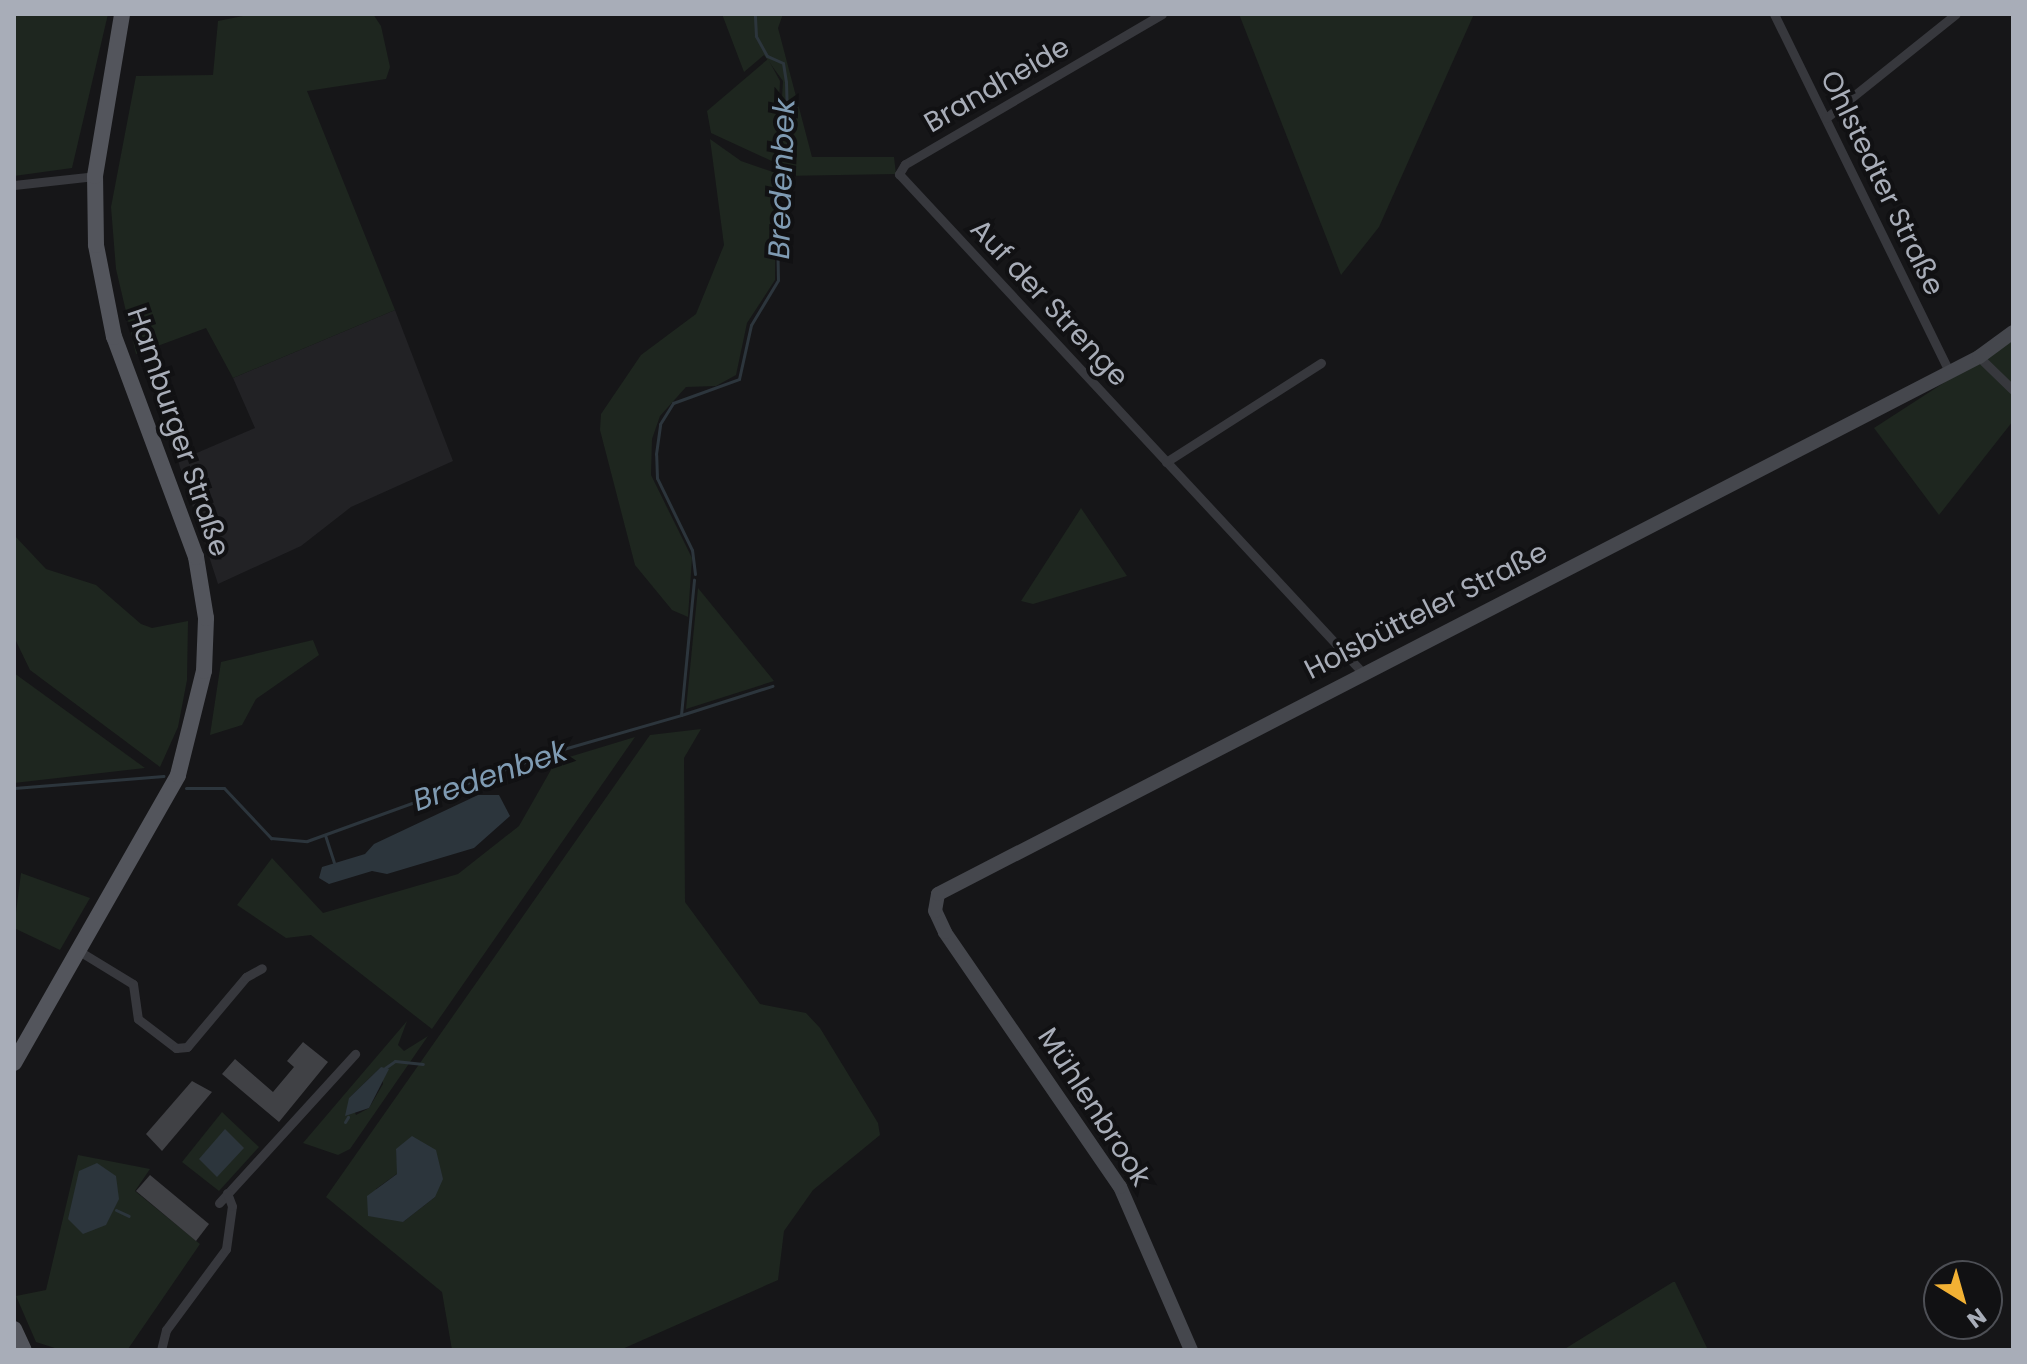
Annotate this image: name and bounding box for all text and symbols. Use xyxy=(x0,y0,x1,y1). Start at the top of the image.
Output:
street label: Brandheide xyxy=(919,30,1075,140)
street label: Ohlstedter Straße xyxy=(1813,65,1951,301)
water label: Bredenbek xyxy=(761,98,803,260)
street label: Auf der Strenge xyxy=(963,212,1135,394)
street label: Hamburger Straße xyxy=(120,303,236,561)
street label: Hoisbütteler Straße xyxy=(1299,535,1553,687)
water label: Bredenbek xyxy=(408,733,572,819)
street label: Mühlenbrook xyxy=(1030,1022,1158,1192)
north arrow xyxy=(1923,1260,2003,1340)
text: N xyxy=(1961,1301,1992,1335)

